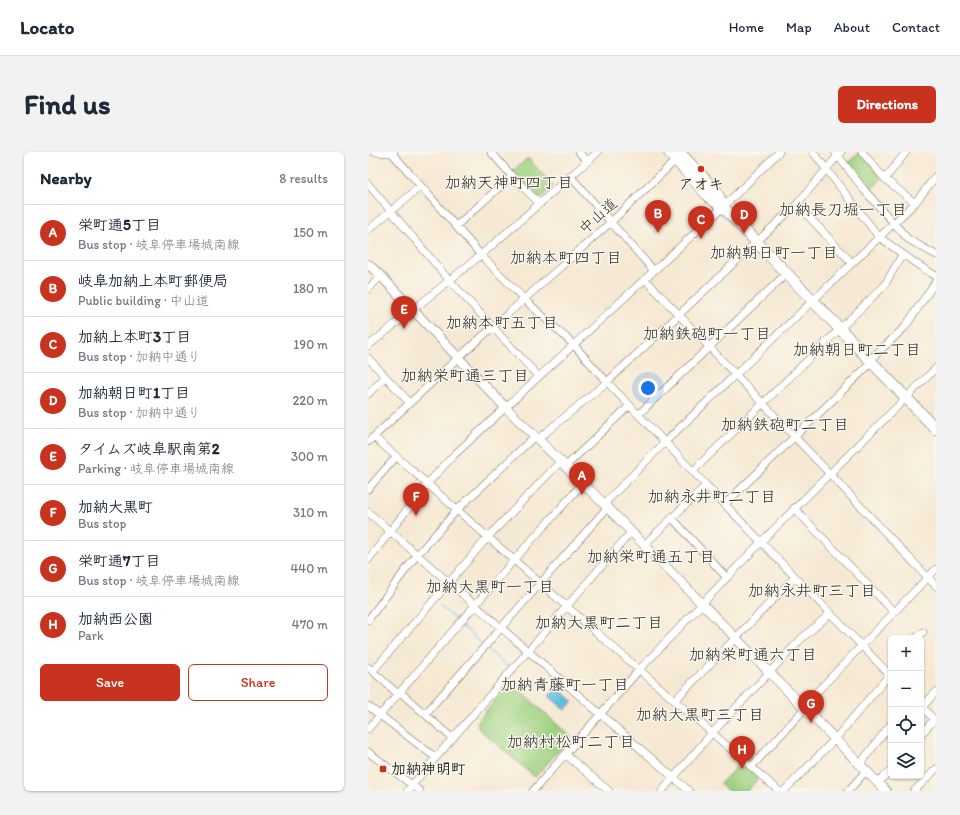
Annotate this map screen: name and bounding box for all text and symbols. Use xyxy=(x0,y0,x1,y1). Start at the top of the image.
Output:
text: Locato xyxy=(20,16,74,39)
text: Home xyxy=(729,19,764,36)
text: Map xyxy=(786,19,812,36)
text: About xyxy=(834,19,870,36)
text: Contact xyxy=(892,19,940,36)
button: Directions xyxy=(838,86,936,123)
text: Find us xyxy=(24,87,111,121)
marker: アオキ xyxy=(696,164,706,174)
text: Nearby xyxy=(40,168,92,188)
text: 8 results xyxy=(279,171,328,186)
district label: 加納天神町四丁目 xyxy=(445,173,573,192)
place label: アオキ xyxy=(678,175,724,193)
street label: 中山道 xyxy=(575,194,621,238)
pin: B xyxy=(645,200,671,233)
district label: 加納長刀堀一丁目 xyxy=(779,200,907,219)
pin: D xyxy=(731,201,757,234)
pin: C xyxy=(688,206,714,239)
text: 栄町通5丁目 xyxy=(78,216,161,234)
text: A xyxy=(49,225,57,240)
text: 150 m xyxy=(293,225,328,240)
text: Bus stop · 岐阜停車場城南線 xyxy=(78,237,239,252)
district label: 加納朝日町一丁目 xyxy=(710,243,838,262)
district label: 加納本町四丁目 xyxy=(510,248,622,267)
text: 岐阜加納上本町郵便局 xyxy=(78,272,228,290)
text: B xyxy=(49,281,57,296)
text: 180 m xyxy=(293,281,328,296)
text: Public building · 中山道 xyxy=(78,293,209,308)
pin: E xyxy=(391,296,417,329)
district label: 加納本町五丁目 xyxy=(446,313,558,332)
district label: 加納鉄砲町一丁目 xyxy=(643,324,771,343)
text: 加納上本町3丁目 xyxy=(78,328,191,346)
text: C xyxy=(49,337,57,352)
text: 190 m xyxy=(293,337,328,352)
district label: 加納朝日町二丁目 xyxy=(793,340,921,359)
text: Bus stop · 加納中通り xyxy=(78,349,200,364)
district label: 加納栄町通三丁目 xyxy=(401,366,529,385)
your location xyxy=(638,378,658,398)
text: 加納朝日町1丁目 xyxy=(78,384,190,402)
text: D xyxy=(49,393,57,408)
text: 220 m xyxy=(292,393,328,408)
text: Bus stop · 加納中通り xyxy=(78,405,200,420)
district label: 加納鉄砲町二丁目 xyxy=(721,415,849,434)
text: タイムズ岐阜駅南第2 xyxy=(78,440,220,458)
text: E xyxy=(49,449,57,464)
text: 300 m xyxy=(291,449,328,464)
text: Parking · 岐阜停車場城南線 xyxy=(78,461,234,476)
pin: A xyxy=(569,462,595,495)
pin: F xyxy=(403,483,429,516)
district label: 加納永井町二丁目 xyxy=(648,487,776,506)
text: 加納大黒町 xyxy=(78,498,153,516)
text: F xyxy=(50,505,56,520)
text: 310 m xyxy=(293,505,328,520)
text: Bus stop xyxy=(78,516,126,531)
district label: 加納栄町通五丁目 xyxy=(587,547,715,566)
text: 栄町通7丁目 xyxy=(78,552,160,570)
text: G xyxy=(49,561,57,576)
text: 440 m xyxy=(291,561,328,576)
text: Bus stop · 岐阜停車場城南線 xyxy=(78,573,239,588)
district label: 加納大黒町一丁目 xyxy=(426,577,554,596)
district label: 加納永井町三丁目 xyxy=(748,581,876,600)
text: 加納西公園 xyxy=(78,610,153,628)
district label: 加納大黒町二丁目 xyxy=(535,613,663,632)
text: H xyxy=(49,617,58,632)
text: 470 m xyxy=(292,617,328,632)
text: Park xyxy=(78,628,104,643)
map controls xyxy=(888,635,924,779)
button: + xyxy=(888,635,924,671)
district label: 加納栄町通六丁目 xyxy=(689,645,817,664)
button: Save xyxy=(40,664,180,701)
button: Share xyxy=(188,664,328,701)
button: − xyxy=(888,671,924,707)
district label: 加納青藤町一丁目 xyxy=(501,675,629,694)
pin: G xyxy=(798,690,824,723)
district label: 加納大黒町三丁目 xyxy=(636,705,764,724)
button: locate xyxy=(888,707,924,743)
district label: 加納村松町二丁目 xyxy=(507,732,635,751)
pin: H xyxy=(729,736,755,769)
button: layers xyxy=(888,743,924,779)
place label: 加納神明町 xyxy=(391,760,466,778)
marker: 加納神明町 xyxy=(378,764,388,774)

